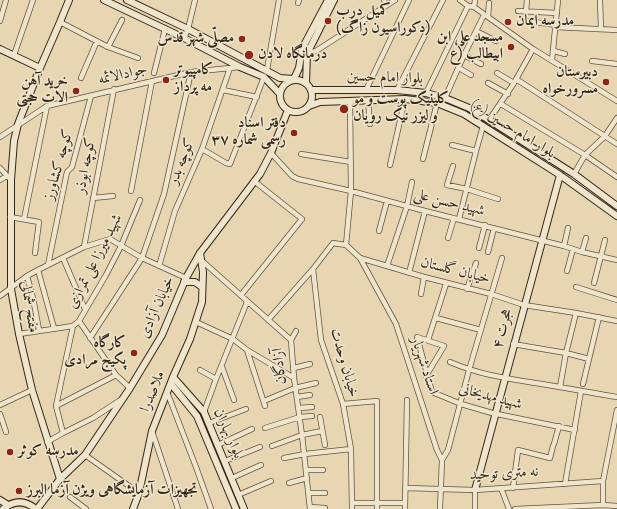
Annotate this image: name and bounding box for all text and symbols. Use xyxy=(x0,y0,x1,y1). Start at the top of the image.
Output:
place label: کمیل درب (دکوراسیون زاگ) xyxy=(336,3,430,38)
place label: مدرسه ایمان xyxy=(516,13,574,31)
marker: کمیل درب (دکوراسیون زاگ) xyxy=(323,16,333,26)
marker: مدرسه ایمان xyxy=(503,17,513,27)
place label: مسجد علی ابن ابیطالب (ع xyxy=(437,29,503,64)
place label: مصلّی شهر قدس xyxy=(157,30,234,48)
marker: مصلّی شهر قدس xyxy=(237,34,247,44)
marker: مسجد علی ابن ابیطالب (ع xyxy=(506,42,516,52)
place label: درمانگاه لادن xyxy=(258,46,327,64)
marker: درمانگاه لادن xyxy=(243,49,255,61)
street label: جوادالائمه xyxy=(97,62,149,90)
place label: کامپیوتر مه پرداز xyxy=(174,62,213,97)
place label: دبیرستان مسرورخواه xyxy=(542,64,598,99)
street label: بلوار امام حسین xyxy=(347,69,423,89)
place label: خرید آهن الات حجتی xyxy=(16,73,68,108)
marker: کامپیوتر مه پرداز xyxy=(161,75,171,85)
marker: دبیرستان مسرورخواه xyxy=(601,77,611,87)
marker: خرید آهن الات حجتی xyxy=(71,86,81,96)
place label: کلینیک پوست و مو و لیزر نیک رویان xyxy=(353,91,449,126)
street label: بلوار امام حسین (ع) xyxy=(466,97,558,163)
marker: کلینیک پوست و مو و لیزر نیک رویان xyxy=(338,103,350,115)
place label: دفتر اسناد رسمی شماره ۳۷ xyxy=(211,115,286,150)
street label: کوچه کشاورز xyxy=(41,128,79,202)
marker: دفتر اسناد رسمی شماره ۳۷ xyxy=(289,128,299,138)
street label: کوچه ابوذر xyxy=(73,136,101,196)
street label: کوچه بدر xyxy=(166,136,200,188)
street label: شهید حسن علی xyxy=(412,186,486,222)
street label: شهید میرزا علی تمرازی xyxy=(64,212,128,312)
street label: خیابان گلستان xyxy=(418,255,492,289)
street label: خیابان آزادی xyxy=(136,274,180,342)
street label: مفتح شمالی xyxy=(15,280,41,334)
street label: هجرت ۴ xyxy=(490,307,518,351)
street label: خیابان وحدت xyxy=(325,326,361,400)
place label: کارگاه پکیج مرادی xyxy=(64,335,126,370)
street label: استاد شهریار xyxy=(405,335,441,397)
street label: آزادگان xyxy=(270,347,292,385)
marker: کارگاه پکیج مرادی xyxy=(129,348,139,358)
street label: ملاصدرا xyxy=(138,369,170,415)
street label: شهید مهدیخانی xyxy=(456,381,524,415)
street label: بلوار بهاران xyxy=(208,406,246,462)
place label: مدرسه کوثر xyxy=(18,443,79,461)
marker: مدرسه کوثر xyxy=(5,447,15,457)
street label: نه متری توحید xyxy=(469,464,539,486)
place label: تجهیزات آزمایشگاهی ویژن آزما البرز xyxy=(27,482,198,500)
marker: تجهیزات آزمایشگاهی ویژن آزما البرز xyxy=(14,486,24,496)

